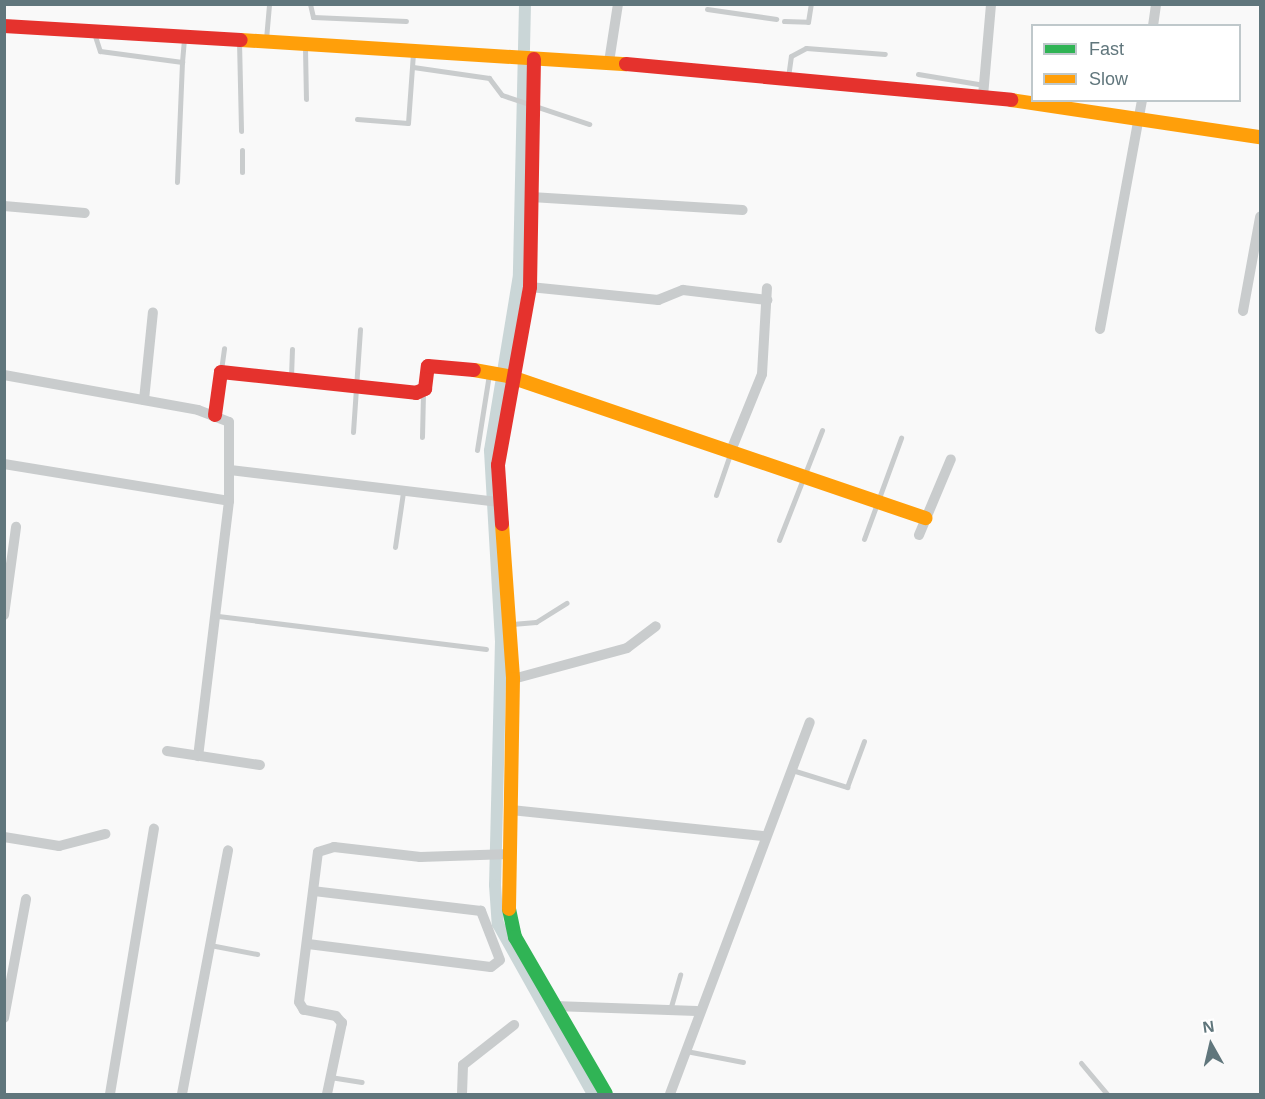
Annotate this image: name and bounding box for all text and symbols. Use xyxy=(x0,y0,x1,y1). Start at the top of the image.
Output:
legend xyxy=(1031,24,1241,102)
text: Fast xyxy=(1089,39,1124,59)
text: Slow xyxy=(1089,69,1128,89)
north arrow xyxy=(1181,1015,1241,1075)
text: N xyxy=(1202,1017,1215,1036)

